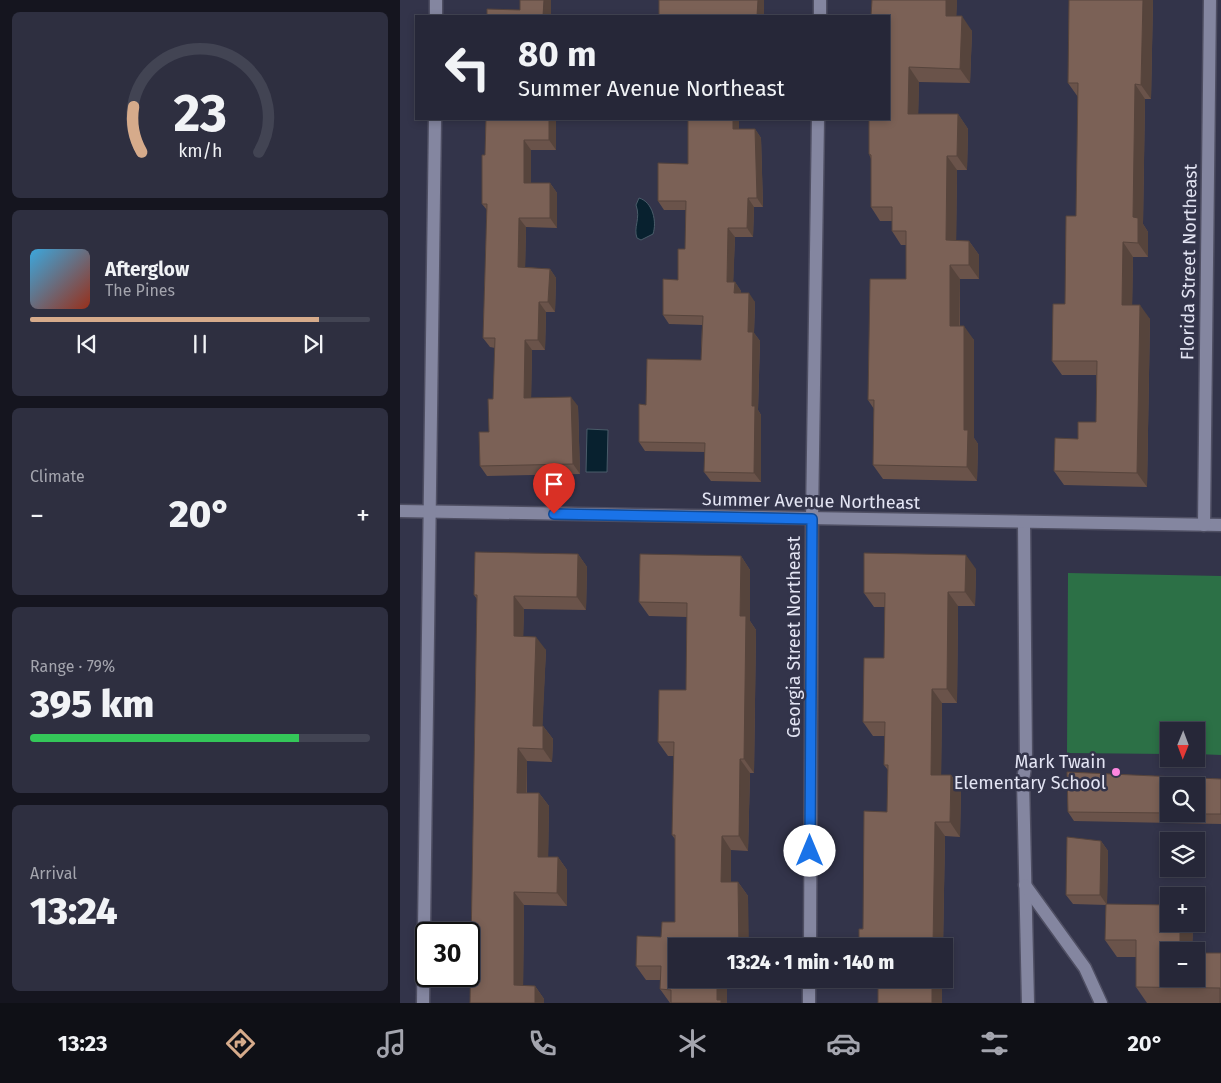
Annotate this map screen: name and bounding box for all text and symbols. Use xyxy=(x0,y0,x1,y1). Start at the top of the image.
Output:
text: 80 m xyxy=(518,33,597,75)
icon: left xyxy=(435,35,500,100)
text: Summer Avenue Northeast xyxy=(518,75,785,102)
text: 23 xyxy=(173,82,227,145)
text: km/h xyxy=(178,140,222,162)
street label: Florida Street Northeast xyxy=(1176,163,1202,360)
text: Afterglow xyxy=(105,258,189,281)
text: The Pines xyxy=(105,281,175,300)
icon: previous xyxy=(73,330,101,358)
icon: pause xyxy=(186,330,214,358)
icon: next xyxy=(299,330,327,358)
pin xyxy=(533,463,575,514)
text: Climate xyxy=(30,467,85,486)
icon: arrive xyxy=(540,470,568,498)
street label: Summer Avenue Northeast xyxy=(702,488,921,514)
text: 20° xyxy=(169,491,231,537)
text: − xyxy=(30,499,44,532)
text: + xyxy=(356,499,370,532)
street label: Georgia Street Northeast xyxy=(783,536,805,738)
text: Range · 79% xyxy=(30,657,115,676)
text: 395 km xyxy=(30,681,154,727)
north arrow xyxy=(1160,722,1205,768)
map controls xyxy=(1160,722,1205,987)
place label: Mark Twain Elementary School xyxy=(954,751,1106,794)
marker: Mark Twain Elementary School xyxy=(1110,766,1122,778)
button: search xyxy=(1160,777,1205,822)
position arrow xyxy=(783,824,835,876)
button: layers xyxy=(1160,832,1205,877)
text: Arrival xyxy=(30,864,77,883)
button: + xyxy=(1160,887,1205,932)
text: 13:24 xyxy=(30,888,118,934)
speed limit sign: 30 xyxy=(415,922,480,987)
button: − xyxy=(1160,942,1205,987)
text: 13:24 · 1 min · 140 m xyxy=(727,951,894,974)
icon: directions xyxy=(223,1026,258,1061)
icon: music xyxy=(374,1026,409,1061)
icon: phone xyxy=(525,1026,560,1061)
icon: climate xyxy=(675,1026,710,1061)
icon: car xyxy=(826,1026,861,1061)
icon: filters xyxy=(977,1026,1012,1061)
text: 13:23 xyxy=(58,1030,107,1057)
text: 20° xyxy=(1127,1030,1163,1057)

